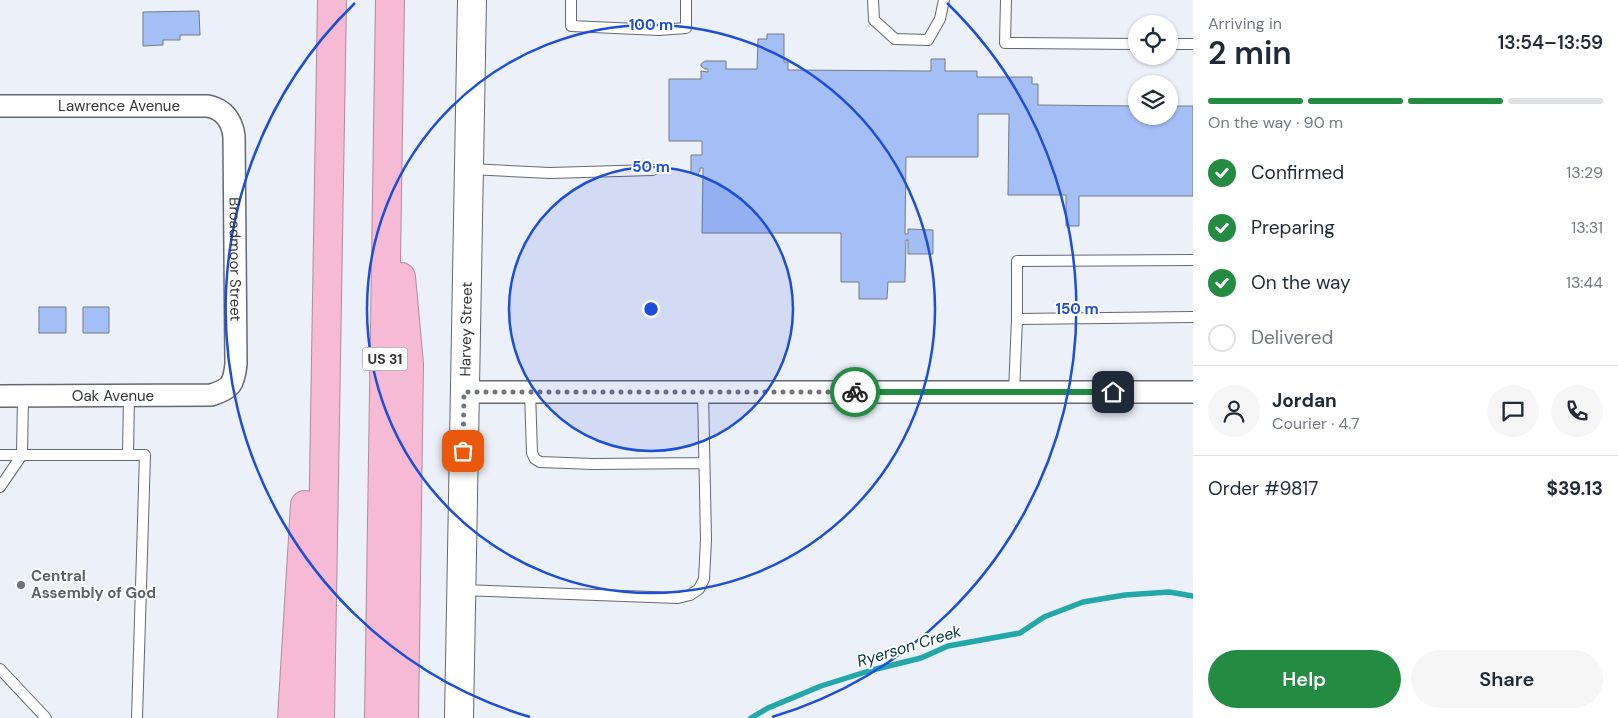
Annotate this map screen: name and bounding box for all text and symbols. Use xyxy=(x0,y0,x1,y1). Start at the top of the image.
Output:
text: Arriving in xyxy=(1208,13,1282,34)
text: 100 m xyxy=(629,15,673,35)
map controls xyxy=(1128,15,1178,125)
button: locate xyxy=(1128,15,1178,65)
text: 13:54–13:59 xyxy=(1498,30,1603,55)
text: 2 min xyxy=(1208,32,1292,74)
button: layers xyxy=(1128,75,1178,125)
street label: Lawrence Avenue xyxy=(58,96,180,116)
text: On the way · 90 m xyxy=(1208,112,1343,133)
text: 50 m xyxy=(632,157,670,177)
icon: check xyxy=(1208,159,1236,187)
text: Confirmed xyxy=(1251,160,1344,185)
text: 13:29 xyxy=(1566,162,1603,183)
street label: Broadmoor Street xyxy=(225,197,246,322)
icon: check xyxy=(1208,214,1236,242)
text: Preparing xyxy=(1251,215,1335,240)
text: 13:31 xyxy=(1571,217,1603,238)
icon: check xyxy=(1208,269,1236,297)
text: On the way xyxy=(1251,270,1351,295)
text: 13:44 xyxy=(1566,272,1603,293)
street label: Harvey Street xyxy=(455,281,477,377)
text: 150 m xyxy=(1056,299,1099,319)
centre of rings xyxy=(642,300,660,318)
text: Delivered xyxy=(1251,325,1333,350)
road number: US 31 xyxy=(362,348,408,370)
courier xyxy=(830,367,880,417)
pin xyxy=(1092,371,1134,413)
icon: bike xyxy=(841,378,869,406)
icon: home xyxy=(1099,378,1127,406)
button: person xyxy=(1208,385,1260,437)
button: chat xyxy=(1487,385,1539,437)
button: phone xyxy=(1551,385,1603,437)
street label: Oak Avenue xyxy=(72,386,154,406)
text: Jordan xyxy=(1272,388,1337,413)
text: Courier · 4.7 xyxy=(1272,413,1360,434)
pin xyxy=(442,430,484,472)
icon: bag xyxy=(449,437,477,465)
text: Order #9817 xyxy=(1208,476,1318,501)
text: $39.13 xyxy=(1546,476,1603,501)
place label: Central Assembly of God xyxy=(31,566,156,603)
marker: Central Assembly of God xyxy=(15,579,27,591)
water label: Ryerson Creek xyxy=(854,620,964,672)
button: Help xyxy=(1208,650,1401,708)
button: Share xyxy=(1411,650,1603,708)

